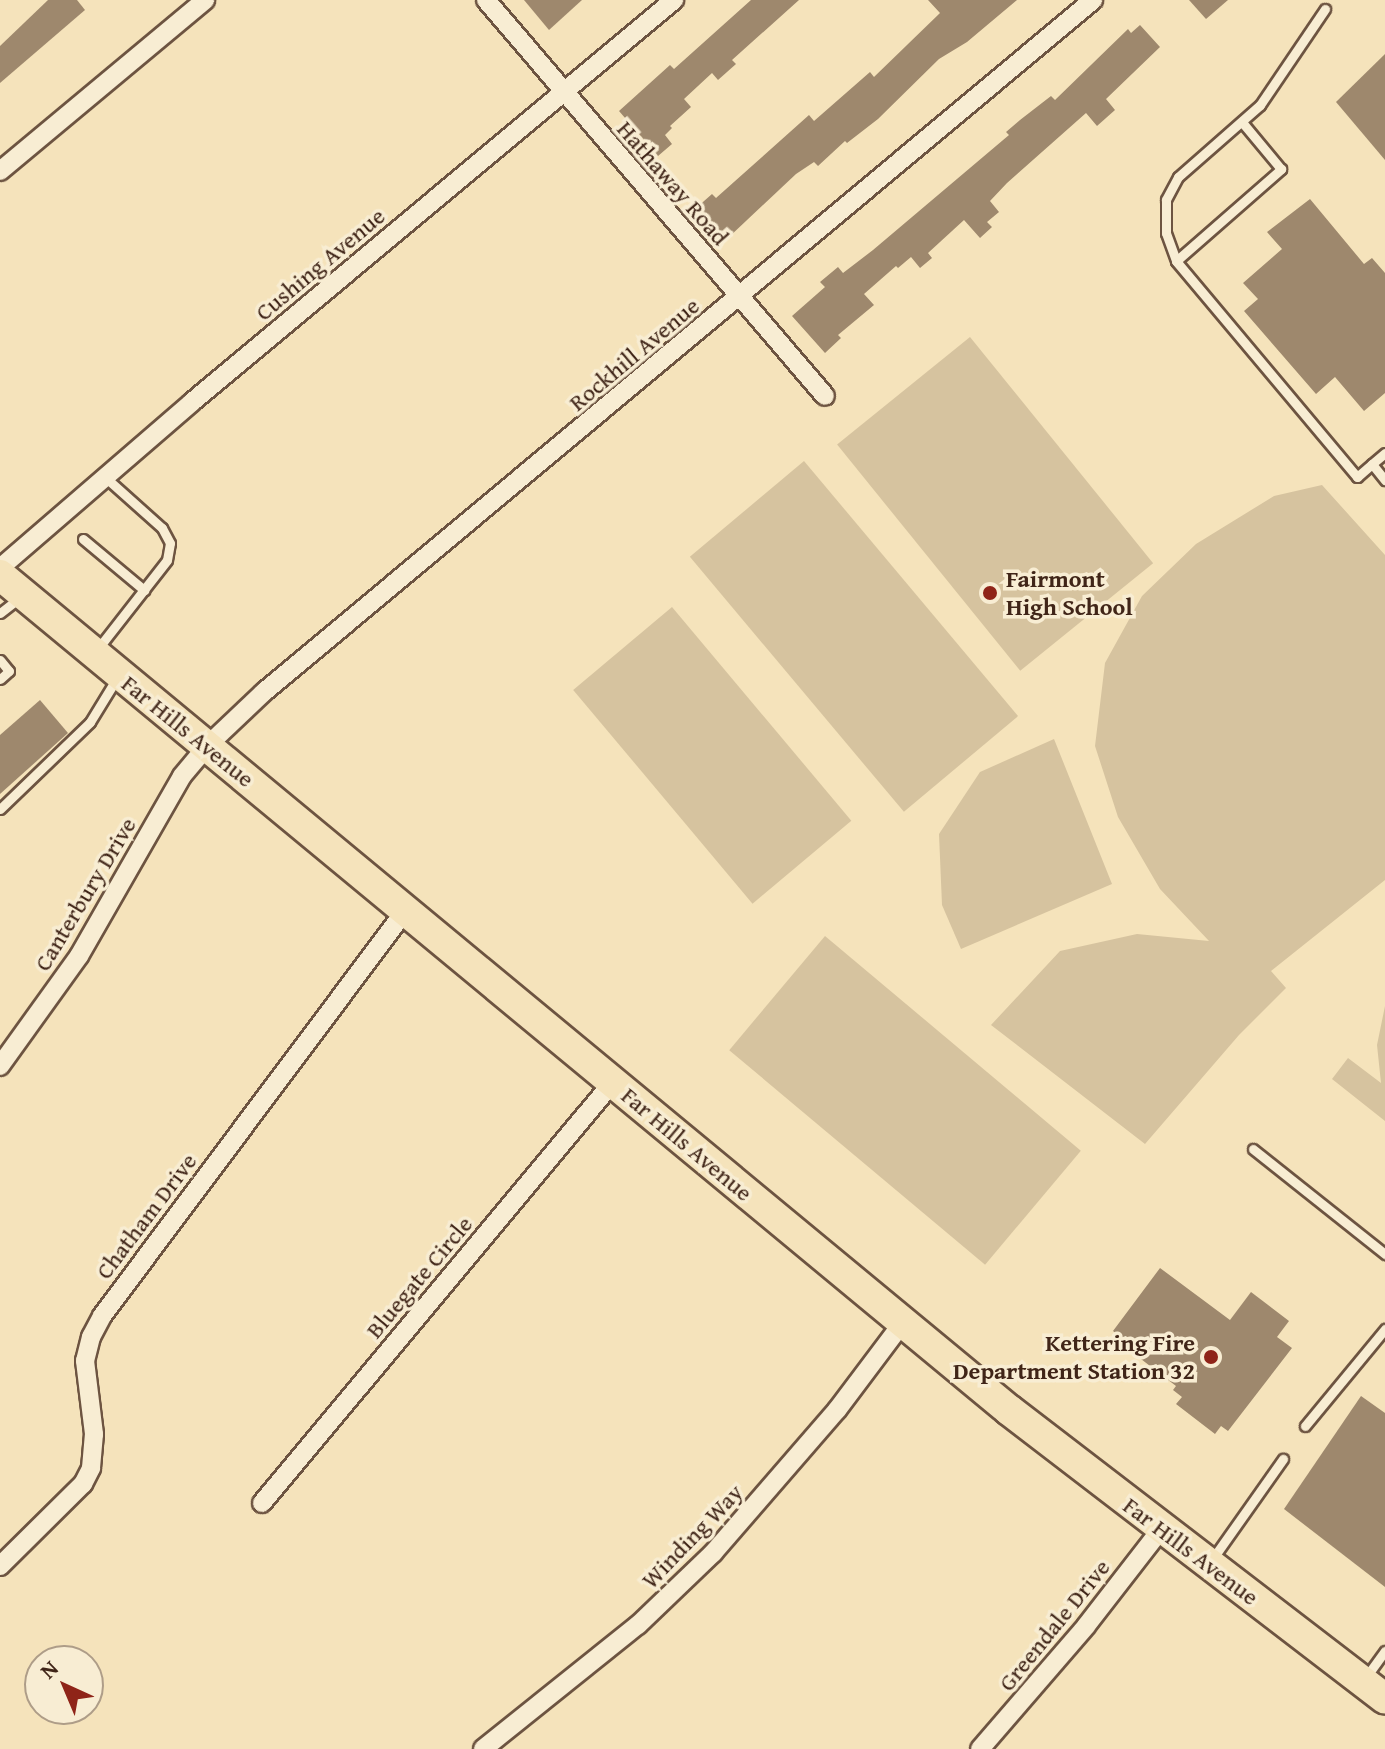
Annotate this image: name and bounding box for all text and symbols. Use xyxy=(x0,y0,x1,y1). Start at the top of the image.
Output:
street label: Hathaway Road xyxy=(611,115,735,251)
street label: Cushing Avenue xyxy=(249,201,391,327)
street label: Rockhill Avenue xyxy=(563,291,705,417)
place label: Fairmont High School xyxy=(1006,565,1133,621)
marker: Fairmont High School xyxy=(981,584,999,602)
street label: Far Hills Avenue xyxy=(116,669,260,793)
street label: Canterbury Drive xyxy=(28,812,142,976)
street label: Far Hills Avenue xyxy=(616,1081,758,1207)
street label: Chatham Drive xyxy=(89,1147,203,1285)
street label: Bluegate Circle xyxy=(360,1210,478,1344)
place label: Kettering Fire Department Station 32 xyxy=(953,1329,1195,1385)
marker: Kettering Fire Department Station 32 xyxy=(1202,1348,1220,1366)
street label: Winding Way xyxy=(635,1478,749,1594)
street label: Far Hills Avenue xyxy=(1118,1491,1264,1611)
street label: Greendale Drive xyxy=(992,1553,1116,1697)
north arrow xyxy=(24,1645,104,1725)
text: N xyxy=(32,1653,65,1686)

